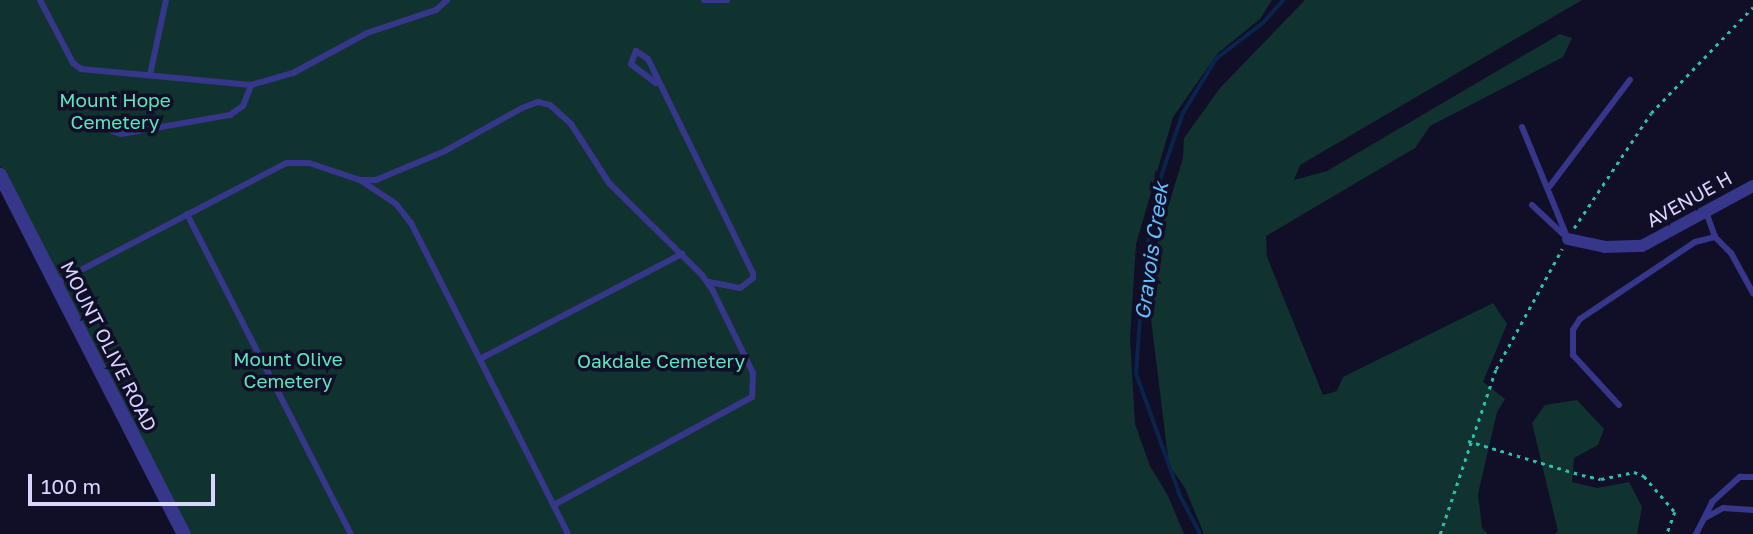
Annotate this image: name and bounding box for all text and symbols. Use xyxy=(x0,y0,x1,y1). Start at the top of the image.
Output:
park label: Mount Hope Cemetery xyxy=(59,89,171,133)
street label: AVENUE H xyxy=(1642,166,1736,232)
water label: Gravois Creek xyxy=(1129,181,1173,321)
street label: MOUNT OLIVE ROAD xyxy=(56,257,162,435)
park label: Mount Olive Cemetery xyxy=(233,348,343,392)
park label: Oakdale Cemetery xyxy=(577,350,745,372)
scale bar xyxy=(32,461,219,505)
text: 100 m xyxy=(41,473,101,499)

